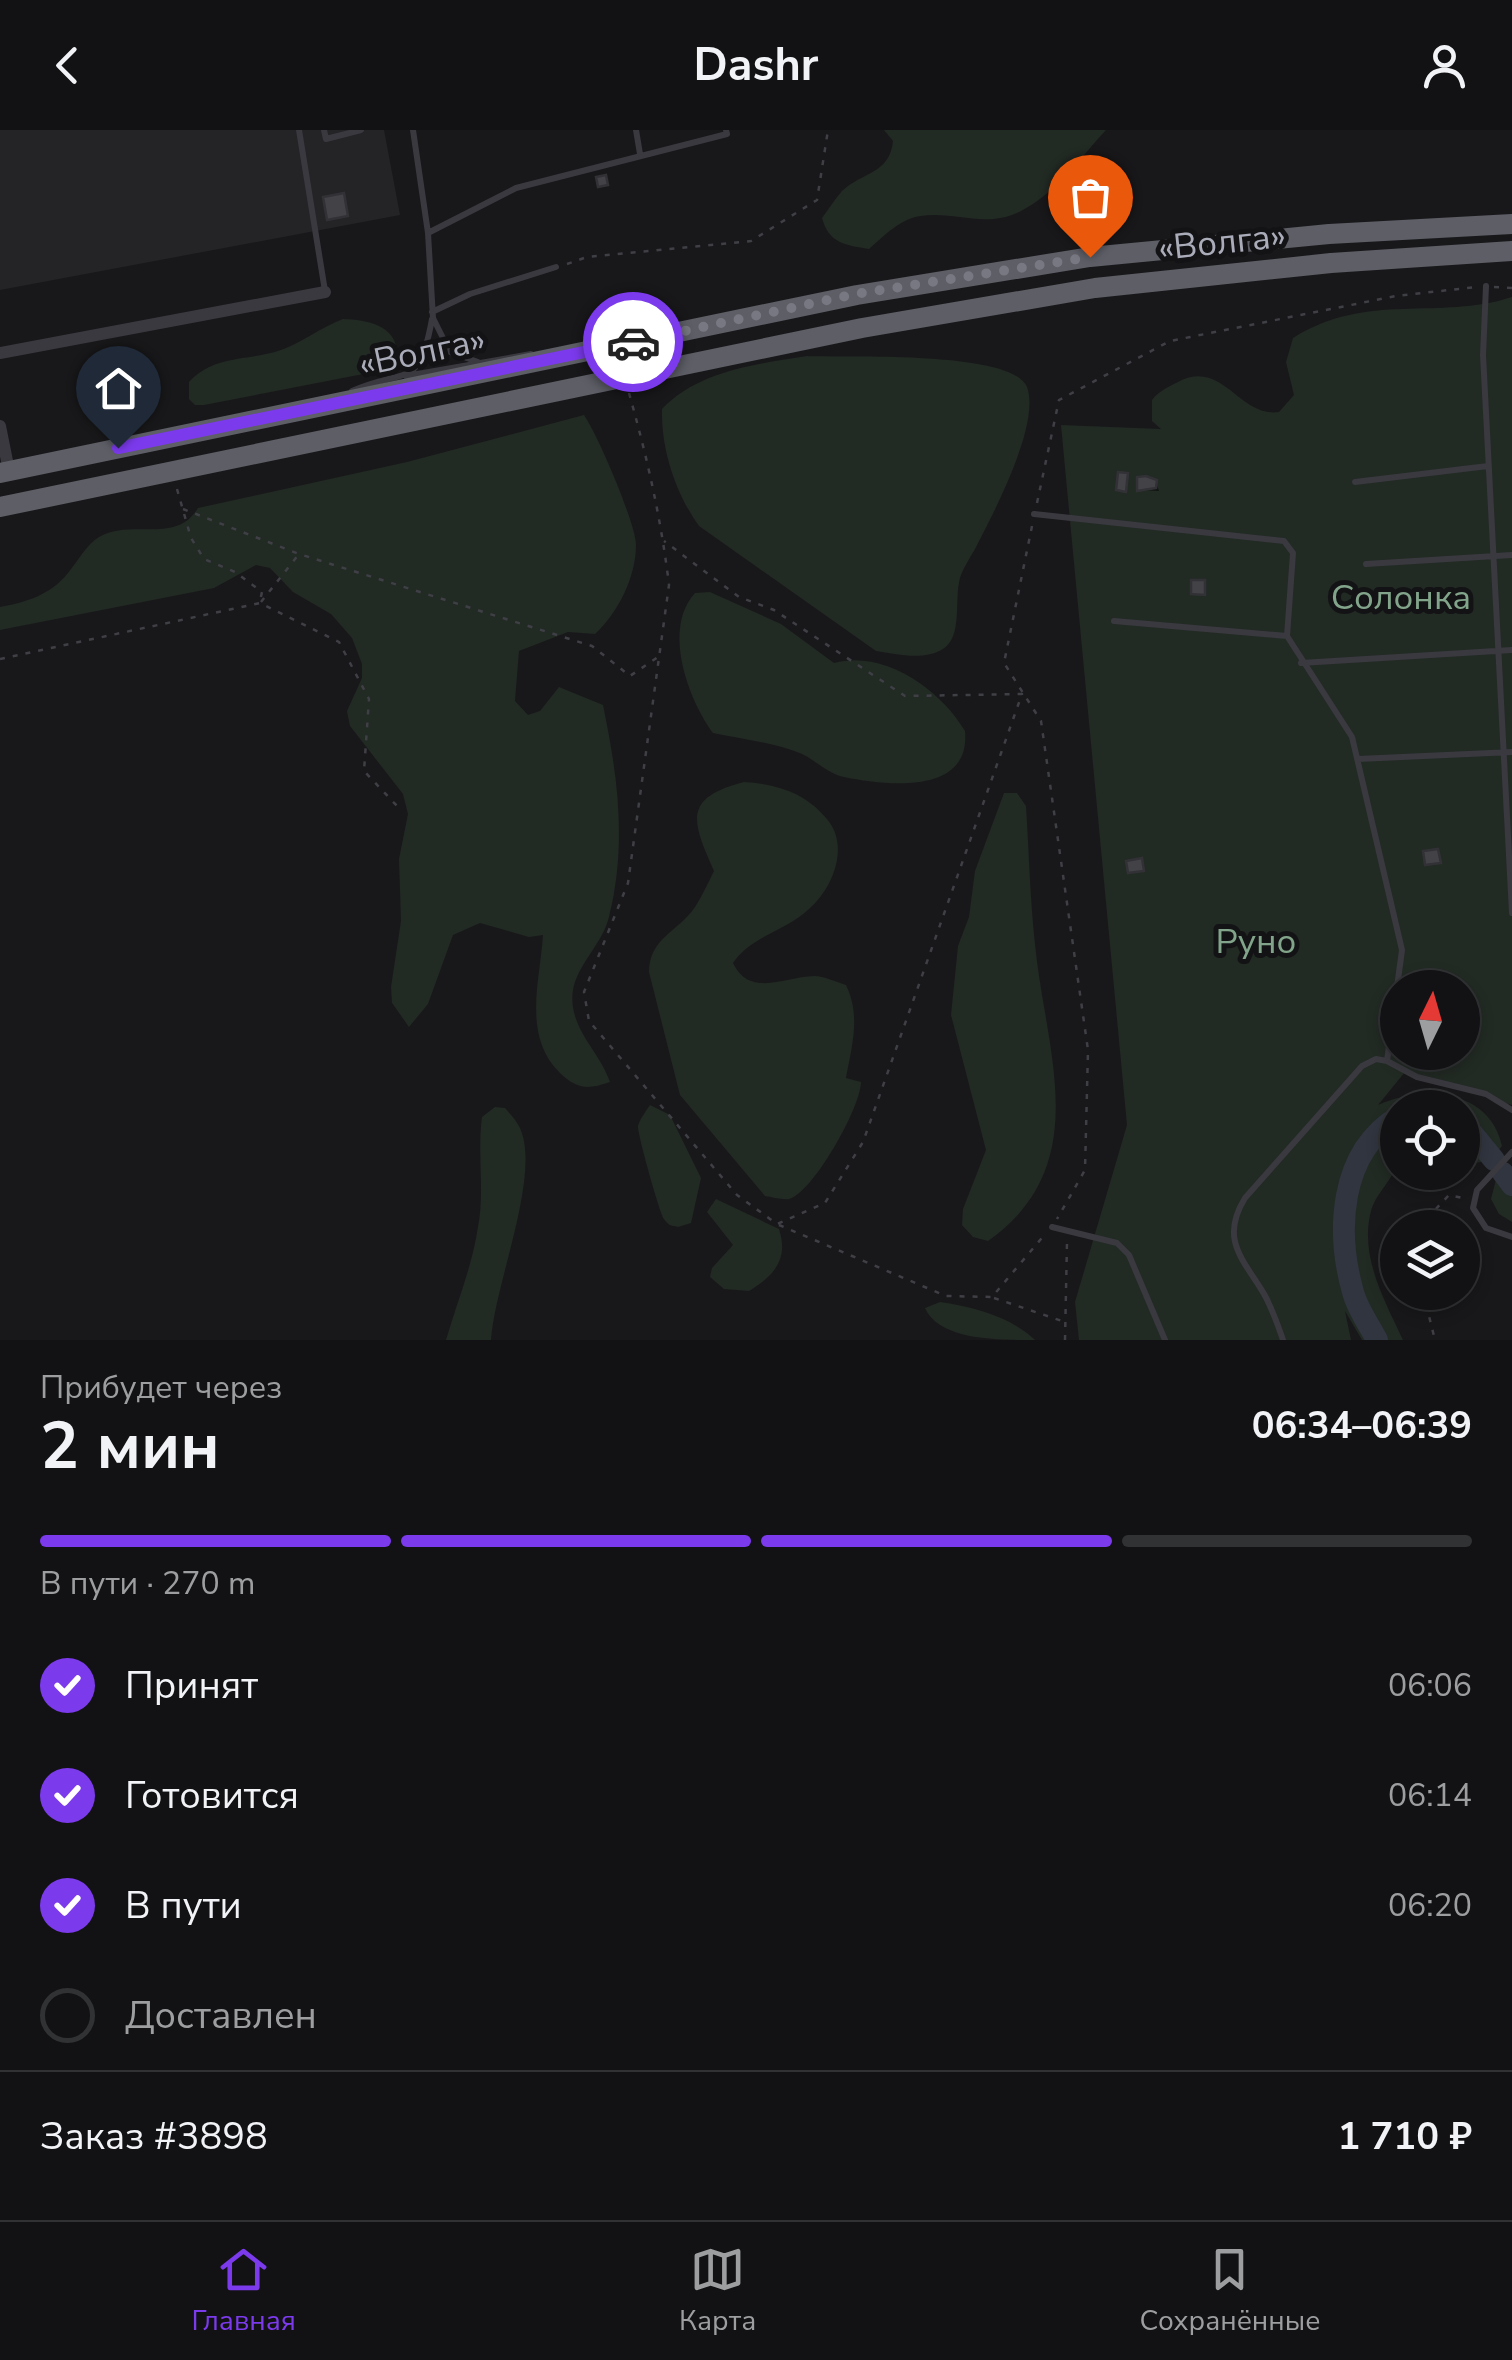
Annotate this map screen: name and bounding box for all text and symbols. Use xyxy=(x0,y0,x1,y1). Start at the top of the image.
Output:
text: Dashr xyxy=(694,35,818,96)
icon: back xyxy=(40,38,95,93)
icon: person xyxy=(1417,38,1472,93)
pin xyxy=(1048,155,1133,258)
icon: bag xyxy=(1063,170,1118,225)
street label: «Волга» xyxy=(1156,212,1288,272)
courier xyxy=(583,292,683,392)
icon: car xyxy=(606,315,661,370)
street label: «Волга» xyxy=(354,316,490,388)
pin xyxy=(76,346,161,449)
icon: home xyxy=(91,361,146,416)
park label: Солонка xyxy=(1331,574,1471,621)
park label: Руно xyxy=(1216,918,1296,965)
north arrow xyxy=(1380,970,1480,1070)
map controls xyxy=(1380,970,1480,1310)
button: locate xyxy=(1380,1090,1480,1190)
button: layers xyxy=(1380,1210,1480,1310)
text: Прибудет через xyxy=(40,1366,282,1409)
text: 06:34–06:39 xyxy=(1252,1400,1472,1451)
text: 2 мин xyxy=(40,1402,220,1491)
text: В пути · 270 m xyxy=(40,1562,255,1605)
icon: check xyxy=(40,1658,95,1713)
text: Принят xyxy=(125,1660,258,1711)
text: 06:06 xyxy=(1388,1664,1472,1707)
icon: check xyxy=(40,1768,95,1823)
text: Готовится xyxy=(125,1770,299,1821)
text: 06:14 xyxy=(1388,1774,1472,1817)
icon: check xyxy=(40,1878,95,1933)
text: В пути xyxy=(125,1880,242,1931)
text: 06:20 xyxy=(1388,1884,1472,1927)
text: Доставлен xyxy=(125,1990,317,2041)
text: Заказ #3898 xyxy=(40,2111,268,2162)
text: 1 710 ₽ xyxy=(1337,2111,1472,2162)
tab: Главная xyxy=(192,2242,296,2340)
tab: Карта xyxy=(679,2242,756,2340)
tab: Сохранённые xyxy=(1139,2242,1320,2340)

